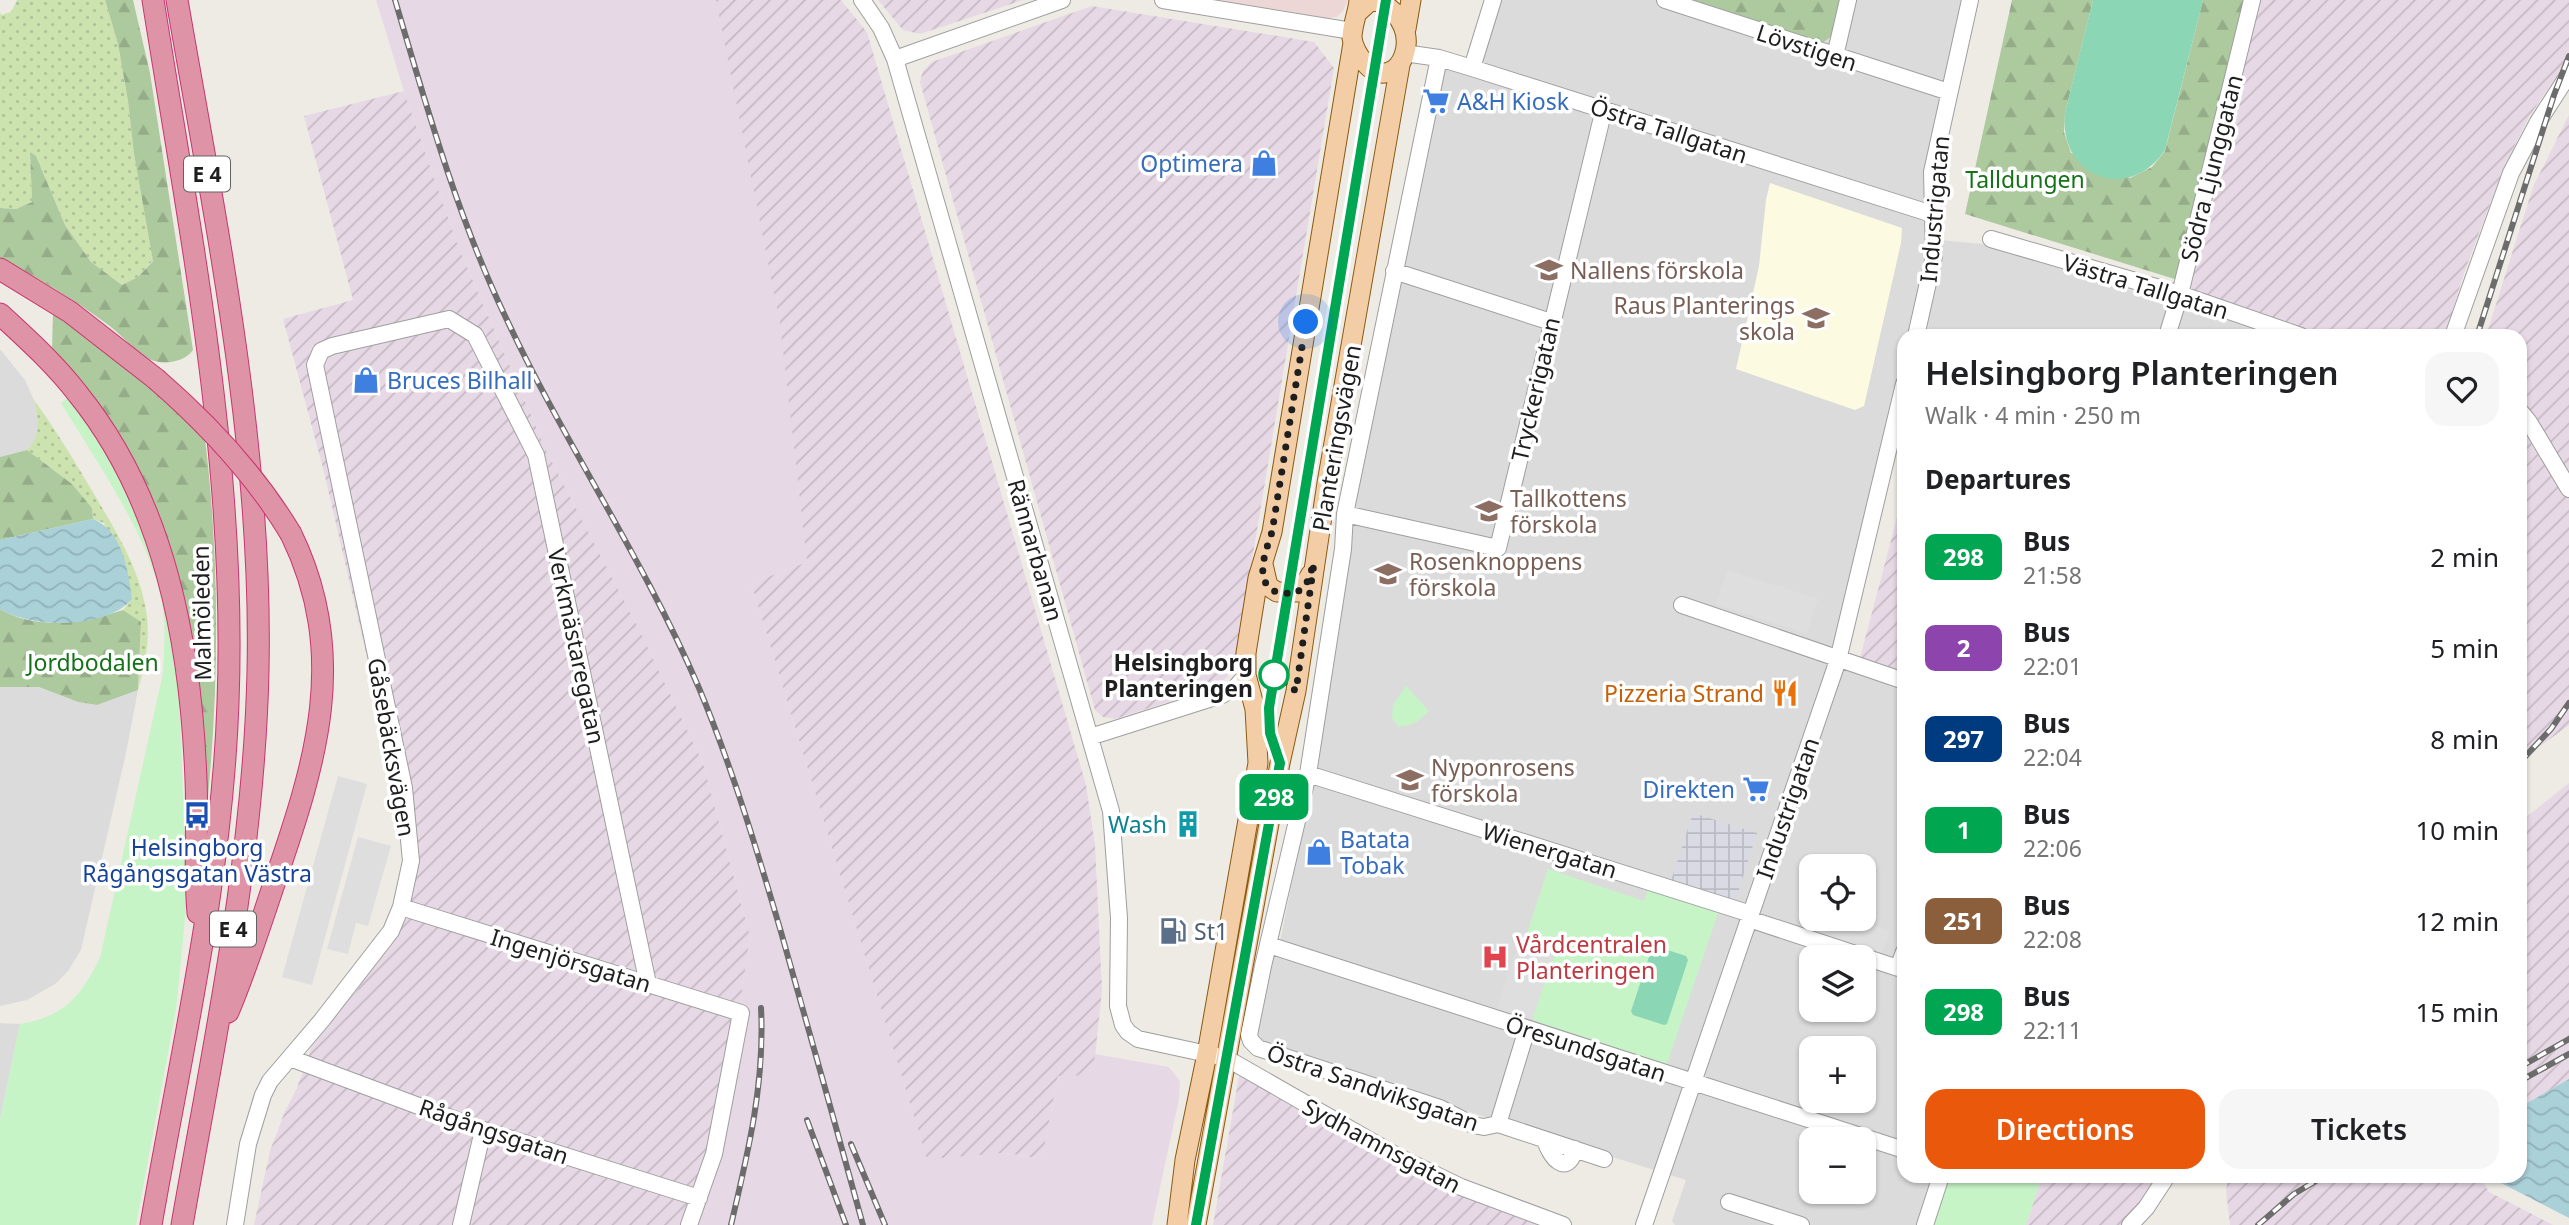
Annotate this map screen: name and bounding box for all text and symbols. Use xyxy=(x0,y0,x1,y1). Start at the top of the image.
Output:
street label: Lövstigen xyxy=(1753,16,1861,78)
street label: Södra Ljunggatan xyxy=(2172,71,2250,265)
place label: A&H Kiosk xyxy=(1457,85,1570,117)
supermarket icon: A&H Kiosk xyxy=(1421,86,1451,116)
street label: Östra Tallgatan xyxy=(1586,90,1752,170)
street label: Industrigatan xyxy=(1912,134,1956,284)
place label: Optimera xyxy=(1140,147,1243,179)
shop icon: Optimera xyxy=(1249,148,1279,178)
road number: E 4 xyxy=(184,156,230,192)
park label: Talldungen xyxy=(1965,163,2085,195)
street label: Västra Tallgatan xyxy=(2059,246,2233,326)
place label: Nallens förskola xyxy=(1570,254,1744,286)
school or university icon: Nallens förskola xyxy=(1534,255,1564,285)
place label: Raus Planterings skola xyxy=(1614,289,1795,347)
school or university icon: Raus Planterings skola xyxy=(1801,303,1831,333)
your location xyxy=(1288,304,1323,339)
street label: Tryckerigatan xyxy=(1503,314,1567,464)
street label: Planteringsvägen xyxy=(1304,342,1368,534)
text: Helsingborg Planteringen xyxy=(1925,350,2339,395)
button: heart xyxy=(2425,352,2499,426)
place label: Bruces Bilhall xyxy=(387,364,532,396)
shop icon: Bruces Bilhall xyxy=(351,365,381,395)
text: Walk · 4 min · 250 m xyxy=(1925,399,2141,431)
text: Departures xyxy=(1925,461,2071,497)
street label: Rännarbanan xyxy=(1000,475,1072,625)
place label: Tallkottens förskola xyxy=(1510,482,1627,540)
school or university icon: Tallkottens förskola xyxy=(1474,496,1504,526)
text: Bus xyxy=(2023,523,2070,559)
text: 2 min xyxy=(2430,539,2499,575)
text: 298 xyxy=(1943,540,1984,573)
street label: Malmöleden xyxy=(184,545,218,681)
street label: Verkmästaregatan xyxy=(541,545,613,747)
place label: Rosenknoppens förskola xyxy=(1409,545,1582,603)
school or university icon: Rosenknoppens förskola xyxy=(1373,559,1403,589)
text: 21:58 xyxy=(2023,559,2082,591)
text: Bus xyxy=(2023,614,2070,650)
text: 5 min xyxy=(2430,630,2499,666)
text: 2 xyxy=(1957,631,1970,664)
park label: Jordbodalen xyxy=(25,646,159,678)
place label: Helsingborg Planteringen xyxy=(1104,646,1253,704)
text: 22:01 xyxy=(2023,650,2082,682)
street label: Gåsebäcksvägen xyxy=(361,655,423,839)
marker: Helsingborg Planteringen xyxy=(1259,660,1289,690)
place label: Pizzeria Strand xyxy=(1604,677,1764,709)
restaurant icon: Pizzeria Strand xyxy=(1770,678,1800,708)
text: Bus xyxy=(2023,705,2070,741)
text: 8 min xyxy=(2430,721,2499,757)
text: 297 xyxy=(1943,722,1984,755)
street label: Industrigatan xyxy=(1748,733,1826,883)
text: 22:04 xyxy=(2023,741,2082,773)
place label: Nyponrosens förskola xyxy=(1431,751,1575,809)
school or university icon: Nyponrosens förskola xyxy=(1395,765,1425,795)
place label: Direkten xyxy=(1642,773,1735,805)
line badge: 298 xyxy=(1234,774,1314,820)
supermarket icon: Direkten xyxy=(1741,774,1771,804)
text: 298 xyxy=(1253,780,1295,813)
text: Bus xyxy=(2023,796,2070,832)
bus stop icon: Helsingborg Rågångsgatan Västra xyxy=(182,800,212,830)
place label: Wash xyxy=(1108,808,1167,840)
building icon: Wash xyxy=(1173,809,1203,839)
text: 10 min xyxy=(2415,812,2499,848)
text: 1 xyxy=(1957,813,1970,846)
street label: Wienergatan xyxy=(1479,814,1621,886)
place label: Batata Tobak xyxy=(1340,823,1410,881)
place label: Helsingborg Rågångsgatan Västra xyxy=(82,831,312,889)
text: 22:06 xyxy=(2023,832,2082,864)
shop icon: Batata Tobak xyxy=(1304,837,1334,867)
map controls xyxy=(1799,854,1876,1204)
button: locate xyxy=(1799,854,1876,931)
text: Bus xyxy=(2023,887,2070,923)
text: 12 min xyxy=(2415,903,2499,939)
text: 251 xyxy=(1943,904,1984,937)
road number: E 4 xyxy=(210,912,256,946)
place label: St1 xyxy=(1194,915,1228,947)
fuel station icon: St1 xyxy=(1158,916,1188,946)
street label: Ingenjörsgatan xyxy=(487,920,655,1000)
text: 22:08 xyxy=(2023,923,2082,955)
place label: Vårdcentralen Planteringen xyxy=(1516,928,1667,986)
hospital icon: Vårdcentralen Planteringen xyxy=(1480,942,1510,972)
button: layers xyxy=(1799,945,1876,1022)
text: Bus xyxy=(2023,978,2070,1014)
text: 15 min xyxy=(2415,994,2499,1030)
text: 298 xyxy=(1943,995,1984,1028)
street label: Öresundsgatan xyxy=(1502,1007,1670,1089)
text: 22:11 xyxy=(2023,1014,2082,1046)
street label: Östra Sandviksgatan xyxy=(1263,1036,1483,1138)
button: + xyxy=(1799,1036,1876,1113)
button: Directions xyxy=(1925,1089,2205,1169)
button: Tickets xyxy=(2219,1089,2499,1169)
street label: Rågångsgatan xyxy=(415,1090,573,1172)
street label: Sydhamnsgatan xyxy=(1297,1090,1467,1200)
button: − xyxy=(1799,1127,1876,1204)

